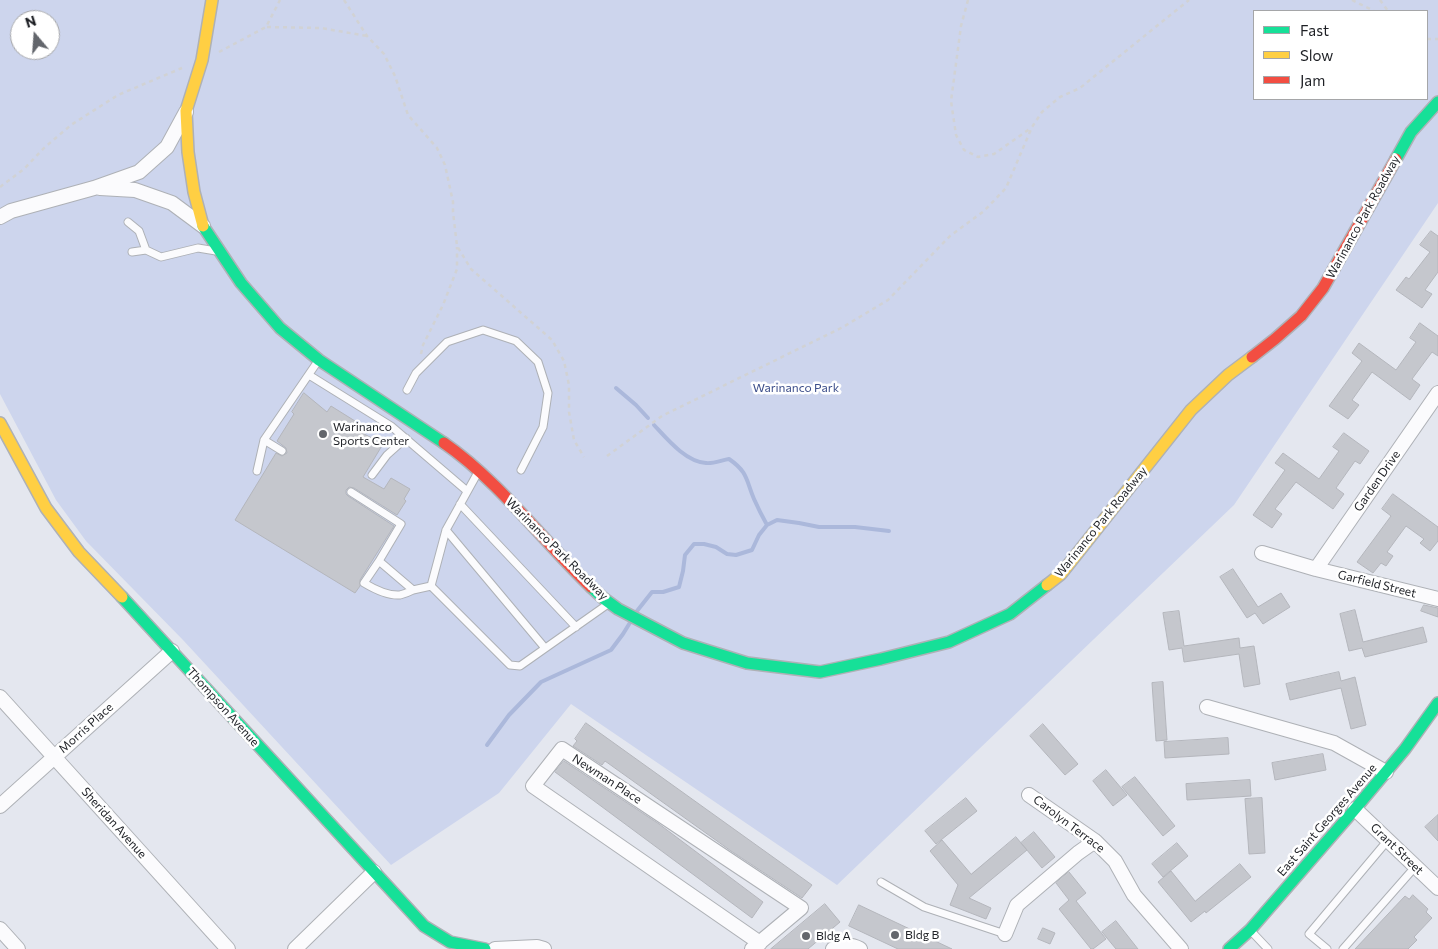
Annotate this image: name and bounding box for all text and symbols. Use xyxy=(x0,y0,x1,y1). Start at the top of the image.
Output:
north arrow xyxy=(10,10,60,60)
legend xyxy=(1253,10,1428,100)
text: N xyxy=(23,12,38,31)
text: Fast xyxy=(1300,21,1329,39)
text: Slow xyxy=(1300,46,1333,64)
text: Jam xyxy=(1300,71,1325,89)
street label: Warinanco Park Roadway xyxy=(1323,153,1403,281)
park label: Warinanco Park xyxy=(753,381,839,395)
place label: Warinanco Sports Center xyxy=(333,420,409,448)
marker: Warinanco Sports Center xyxy=(317,428,329,440)
street label: Garden Drive xyxy=(1351,448,1403,514)
street label: Warinanco Park Roadway xyxy=(1052,464,1150,580)
street label: Warinanco Park Roadway xyxy=(503,495,611,603)
street label: Garfield Street xyxy=(1336,567,1418,601)
street label: Thompson Avenue xyxy=(184,665,262,749)
street label: Morris Place xyxy=(56,700,116,756)
street label: Newman Place xyxy=(570,751,644,807)
street label: East Saint Georges Avenue xyxy=(1274,761,1380,879)
street label: Sheridan Avenue xyxy=(78,785,150,861)
street label: Carolyn Terrace xyxy=(1030,792,1108,856)
street label: Grant Street xyxy=(1368,820,1426,878)
place label: Bldg B xyxy=(905,928,939,942)
place label: Bldg A xyxy=(816,929,851,943)
marker: Bldg B xyxy=(889,929,901,941)
marker: Bldg A xyxy=(800,930,812,942)

